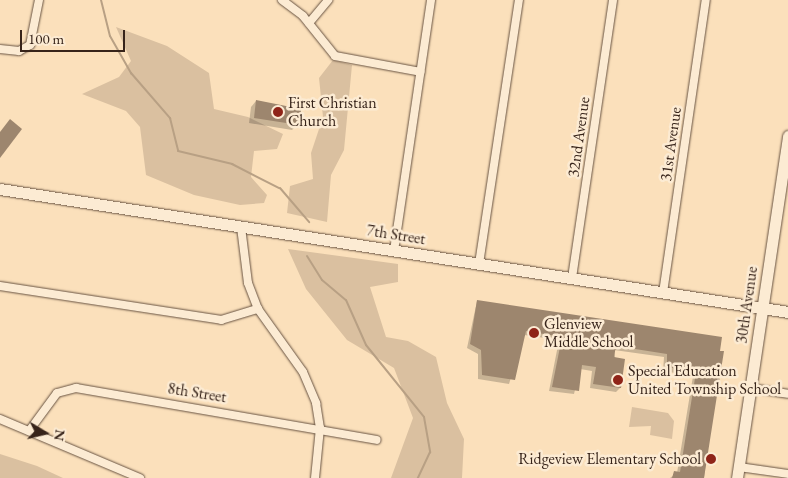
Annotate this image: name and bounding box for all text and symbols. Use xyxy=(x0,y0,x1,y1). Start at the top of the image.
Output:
scale bar xyxy=(22,20,128,52)
text: 100 m xyxy=(28,29,64,48)
place label: First Christian Church xyxy=(288,93,377,131)
street label: 32nd Avenue xyxy=(564,96,594,178)
marker: First Christian Church xyxy=(272,106,284,118)
street label: 31st Avenue xyxy=(656,106,686,182)
street label: 7th Street xyxy=(365,221,427,249)
street label: 30th Avenue xyxy=(732,265,762,345)
place label: Glenview Middle School xyxy=(544,314,633,352)
marker: Glenview Middle School xyxy=(528,327,540,339)
place label: Special Education United Township School xyxy=(628,361,781,399)
marker: Special Education United Township School xyxy=(612,374,624,386)
street label: 8th Street xyxy=(166,379,228,407)
north arrow xyxy=(20,408,70,458)
text: N xyxy=(50,428,70,442)
place label: Ridgeview Elementary School xyxy=(518,449,701,469)
marker: Ridgeview Elementary School xyxy=(705,453,717,465)

